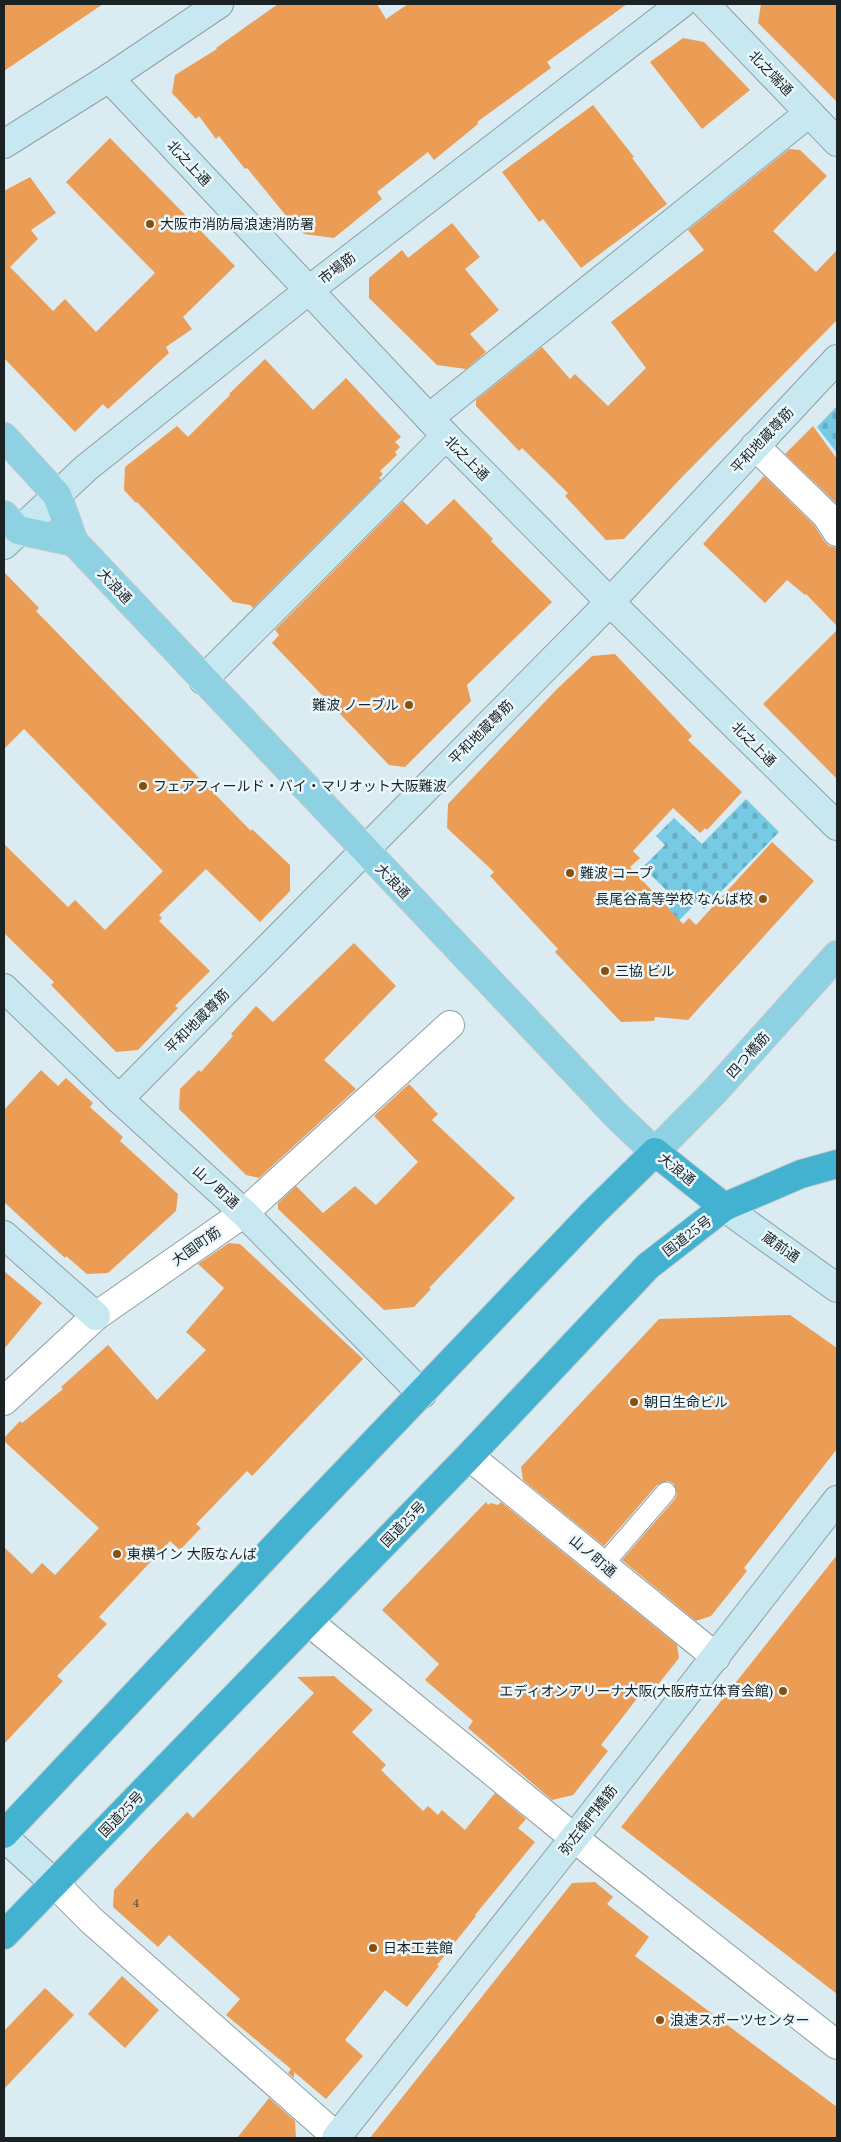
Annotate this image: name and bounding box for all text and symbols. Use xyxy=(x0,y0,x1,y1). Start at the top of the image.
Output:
street label: 北之端通 xyxy=(745,47,797,99)
street label: 北之上通 xyxy=(163,136,215,190)
place label: 大阪市消防局浪速消防署 xyxy=(160,215,314,233)
marker: 大阪市消防局浪速消防署 xyxy=(144,218,156,230)
street label: 市場筋 xyxy=(315,248,359,288)
street label: 平和地蔵尊筋 xyxy=(727,403,797,477)
street label: 北之上通 xyxy=(441,432,493,484)
street label: 大浪通 xyxy=(94,565,136,607)
place label: 難波 ノーブル xyxy=(312,696,399,714)
street label: 平和地蔵尊筋 xyxy=(445,696,517,768)
marker: 難波 ノーブル xyxy=(403,699,415,711)
street label: 北之上通 xyxy=(728,718,780,770)
place label: フェアフィールド・バイ・マリオット大阪難波 xyxy=(153,777,447,795)
marker: フェアフィールド・バイ・マリオット大阪難波 xyxy=(137,780,149,792)
street label: 大浪通 xyxy=(372,860,414,902)
place label: 難波 コープ xyxy=(580,864,653,882)
marker: 難波 コープ xyxy=(564,867,576,879)
place label: 長尾谷高等学校 なんば校 xyxy=(595,890,753,908)
marker: 長尾谷高等学校 なんば校 xyxy=(757,893,769,905)
place label: 三協 ビル xyxy=(615,962,675,980)
marker: 三協 ビル xyxy=(599,965,611,977)
street label: 平和地蔵尊筋 xyxy=(161,985,233,1057)
street label: 四つ橋筋 xyxy=(723,1028,773,1082)
street label: 大浪通 xyxy=(655,1149,699,1189)
street label: 山ノ町通 xyxy=(189,1162,243,1212)
street label: 国道25号 xyxy=(659,1212,715,1260)
street label: 大国町筋 xyxy=(168,1223,224,1269)
street label: 蔵前通 xyxy=(759,1228,803,1266)
place label: 朝日生命ビル xyxy=(644,1393,728,1411)
marker: 朝日生命ビル xyxy=(628,1396,640,1408)
street label: 国道25号 xyxy=(377,1497,429,1551)
street label: 山ノ町通 xyxy=(566,1531,620,1581)
place label: 東横イン 大阪なんば xyxy=(127,1545,257,1563)
marker: 東横イン 大阪なんば xyxy=(111,1548,123,1560)
place label: エディオンアリーナ大阪(大阪府立体育会館) xyxy=(499,1682,773,1700)
marker: エディオンアリーナ大阪(大阪府立体育会館) xyxy=(777,1685,789,1697)
street label: 弥左衛門橋筋 xyxy=(555,1781,621,1859)
street label: 国道25号 xyxy=(95,1787,147,1841)
house number: 4 xyxy=(133,1896,139,1910)
place label: 日本工芸館 xyxy=(383,1939,453,1957)
marker: 日本工芸館 xyxy=(367,1942,379,1954)
place label: 浪速スポーツセンター xyxy=(670,2011,810,2029)
marker: 浪速スポーツセンター xyxy=(654,2014,666,2026)

